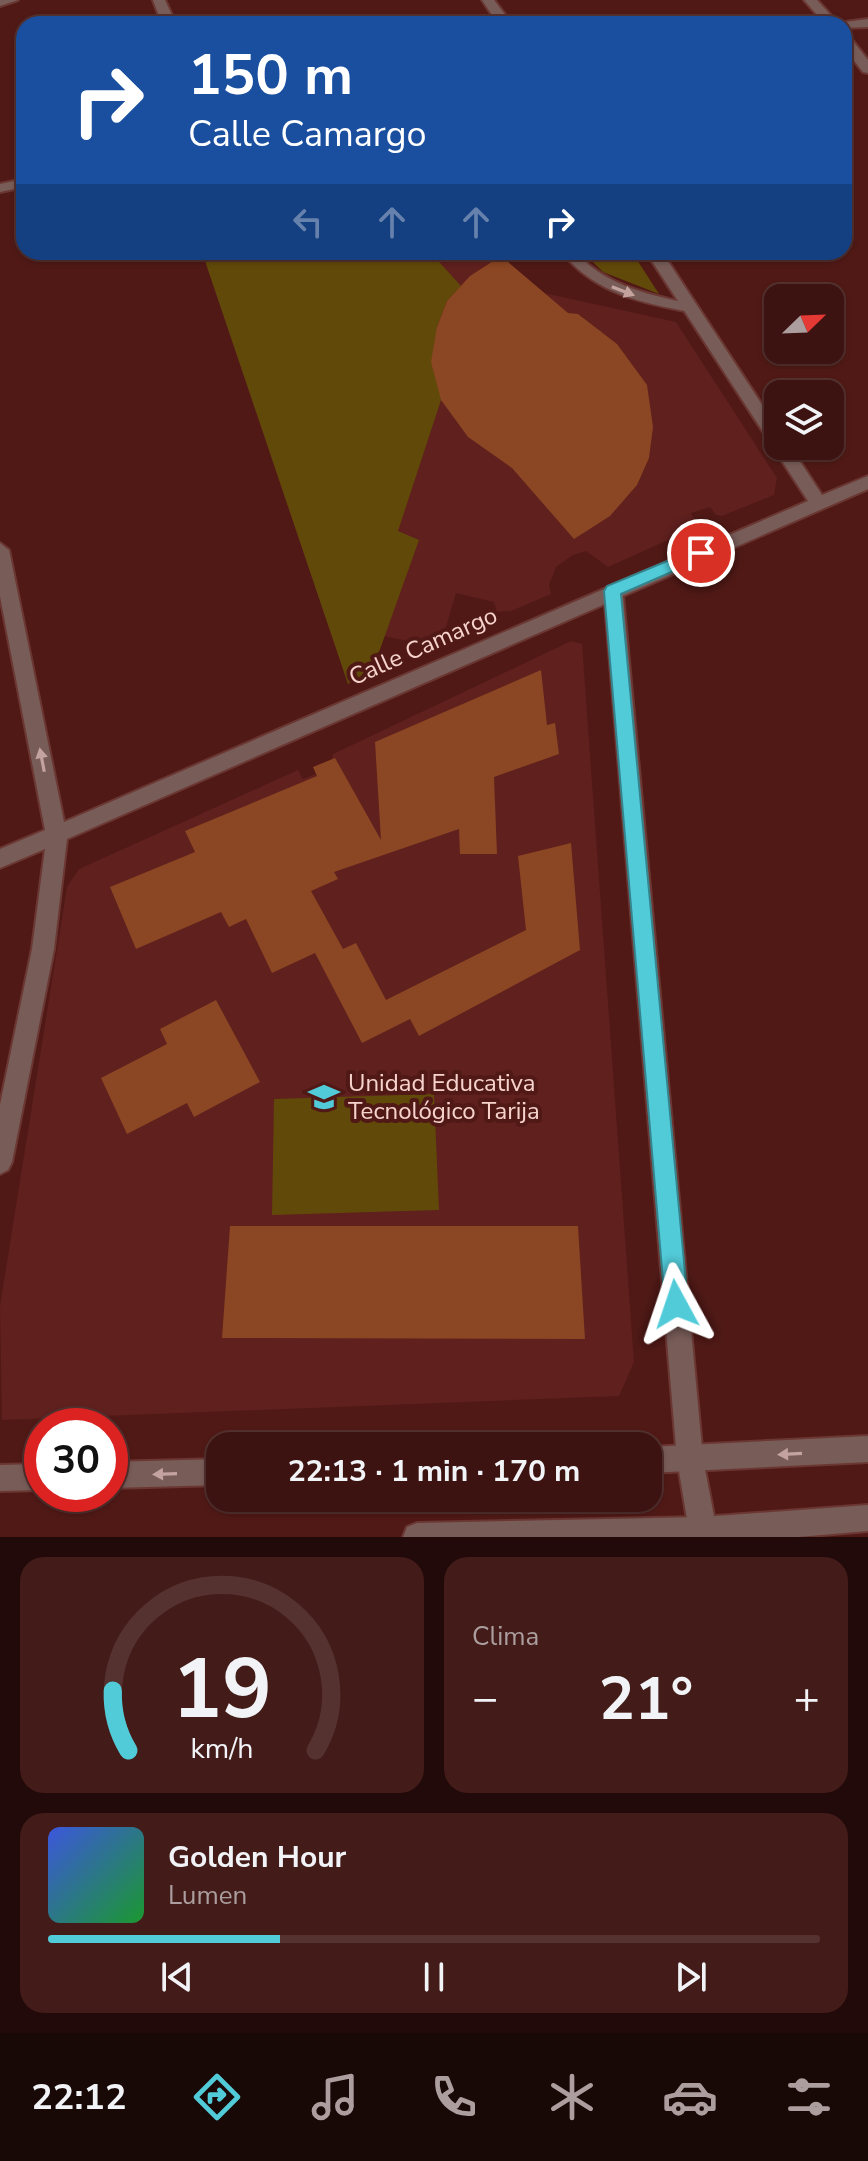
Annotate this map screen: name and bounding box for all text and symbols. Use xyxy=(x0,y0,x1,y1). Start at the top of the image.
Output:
text: 150 m xyxy=(188,37,353,114)
icon: right xyxy=(56,48,160,152)
text: Calle Camargo xyxy=(188,110,427,159)
icon: left xyxy=(286,200,330,244)
icon: ahead xyxy=(370,200,414,244)
icon: ahead xyxy=(454,200,498,244)
icon: right xyxy=(538,200,582,244)
north arrow xyxy=(764,284,844,364)
map controls xyxy=(764,284,844,460)
one-way arrow xyxy=(611,286,635,298)
button: layers xyxy=(764,380,844,460)
pin xyxy=(667,519,735,587)
icon: arrive xyxy=(679,531,723,575)
street label: Calle Camargo xyxy=(344,599,502,693)
one-way arrow xyxy=(35,747,48,772)
place label: Unidad Educativa Tecnológico Tarija xyxy=(348,1067,540,1127)
school or university icon: Unidad Educativa Tecnológico Tarija xyxy=(307,1080,341,1114)
position arrow xyxy=(634,1262,718,1346)
speed limit sign: 30 xyxy=(24,1408,128,1512)
one-way arrow xyxy=(777,1447,802,1460)
text: 22:13 · 1 min · 170 m xyxy=(288,1451,580,1492)
one-way arrow xyxy=(152,1467,177,1480)
text: Clima xyxy=(472,1619,539,1654)
text: 19 xyxy=(172,1633,272,1746)
text: 21° xyxy=(599,1658,693,1740)
text: − xyxy=(472,1669,498,1729)
text: + xyxy=(794,1669,820,1729)
text: km/h xyxy=(191,1729,253,1768)
text: Golden Hour xyxy=(168,1837,346,1878)
text: Lumen xyxy=(168,1878,247,1913)
icon: previous xyxy=(155,1955,199,1999)
icon: pause xyxy=(412,1955,456,1999)
icon: next xyxy=(669,1955,713,1999)
icon: directions xyxy=(189,2069,245,2125)
icon: music xyxy=(307,2069,363,2125)
icon: phone xyxy=(426,2069,482,2125)
icon: climate xyxy=(544,2069,600,2125)
icon: car xyxy=(662,2069,718,2125)
icon: filters xyxy=(781,2069,837,2125)
text: 22:12 xyxy=(31,2073,127,2122)

